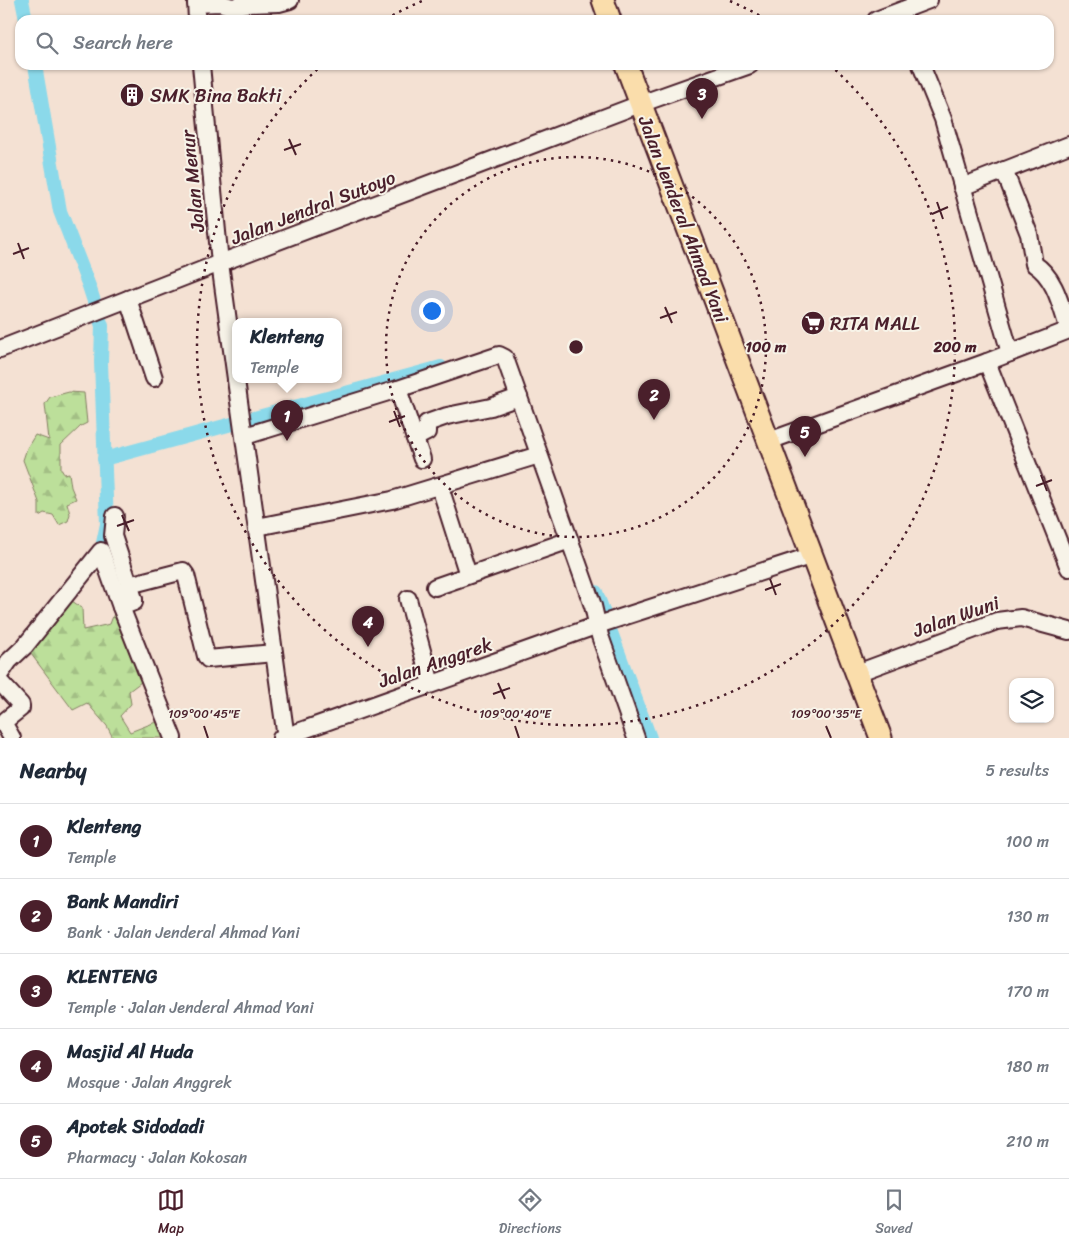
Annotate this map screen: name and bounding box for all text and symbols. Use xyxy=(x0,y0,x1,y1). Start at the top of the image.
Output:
search box xyxy=(15,15,1054,70)
text: Search here xyxy=(73,26,173,59)
icon: search xyxy=(33,29,61,57)
pin: 3 xyxy=(686,78,718,119)
place label: SMK Bina Bakti xyxy=(150,79,282,112)
building icon: SMK Bina Bakti xyxy=(119,82,145,108)
street label: Jalan Jenderal Ahmad Yani xyxy=(628,110,739,328)
street label: Jalan Menur xyxy=(171,127,214,235)
street label: Jalan Jendral Sutoyo xyxy=(225,161,401,254)
your location xyxy=(419,298,445,324)
place label: RITA MALL xyxy=(830,307,920,340)
supermarket icon: RITA MALL xyxy=(800,310,826,336)
popup xyxy=(232,318,342,383)
text: Klenteng xyxy=(250,320,324,353)
text: 100 m xyxy=(746,334,787,360)
text: 200 m xyxy=(932,334,977,360)
centre of rings xyxy=(567,338,585,356)
text: Temple xyxy=(250,353,299,382)
pin: 2 xyxy=(638,379,670,420)
pin: 1 xyxy=(271,400,303,441)
pin: 5 xyxy=(789,416,821,457)
street label: Jalan Wuni xyxy=(908,586,1004,647)
pin: 4 xyxy=(352,606,384,647)
street label: Jalan Anggrek xyxy=(373,627,497,698)
map controls xyxy=(1009,678,1054,723)
button: layers xyxy=(1009,678,1054,723)
text: 109°00'45"E xyxy=(168,703,241,725)
text: 109°00'40"E xyxy=(479,703,552,725)
text: 109°00'35"E xyxy=(791,703,863,725)
text: Nearby xyxy=(20,752,86,790)
text: 5 results xyxy=(985,756,1049,785)
text: Klenteng xyxy=(67,810,141,843)
text: 1 xyxy=(33,827,39,856)
text: 100 m xyxy=(1005,827,1049,856)
text: Temple xyxy=(67,843,116,872)
text: Bank Mandiri xyxy=(67,885,178,918)
text: 2 xyxy=(31,902,41,931)
text: 130 m xyxy=(1007,902,1049,931)
text: Bank · Jalan Jenderal Ahmad Yani xyxy=(67,918,300,947)
text: KLENTENG xyxy=(67,960,158,993)
text: 3 xyxy=(32,977,40,1006)
text: 170 m xyxy=(1006,977,1049,1006)
text: Temple · Jalan Jenderal Ahmad Yani xyxy=(67,993,314,1022)
text: Masjid Al Huda xyxy=(67,1035,193,1068)
text: 4 xyxy=(31,1052,41,1081)
text: 180 m xyxy=(1006,1052,1049,1081)
text: Mosque · Jalan Anggrek xyxy=(67,1068,232,1097)
text: Apotek Sidodadi xyxy=(67,1110,204,1143)
text: 5 xyxy=(31,1127,41,1156)
text: 210 m xyxy=(1006,1127,1049,1156)
text: Pharmacy · Jalan Kokosan xyxy=(67,1143,247,1172)
tab: Map xyxy=(157,1186,185,1241)
tab: Directions xyxy=(499,1186,561,1241)
tab: Saved xyxy=(875,1186,912,1241)

